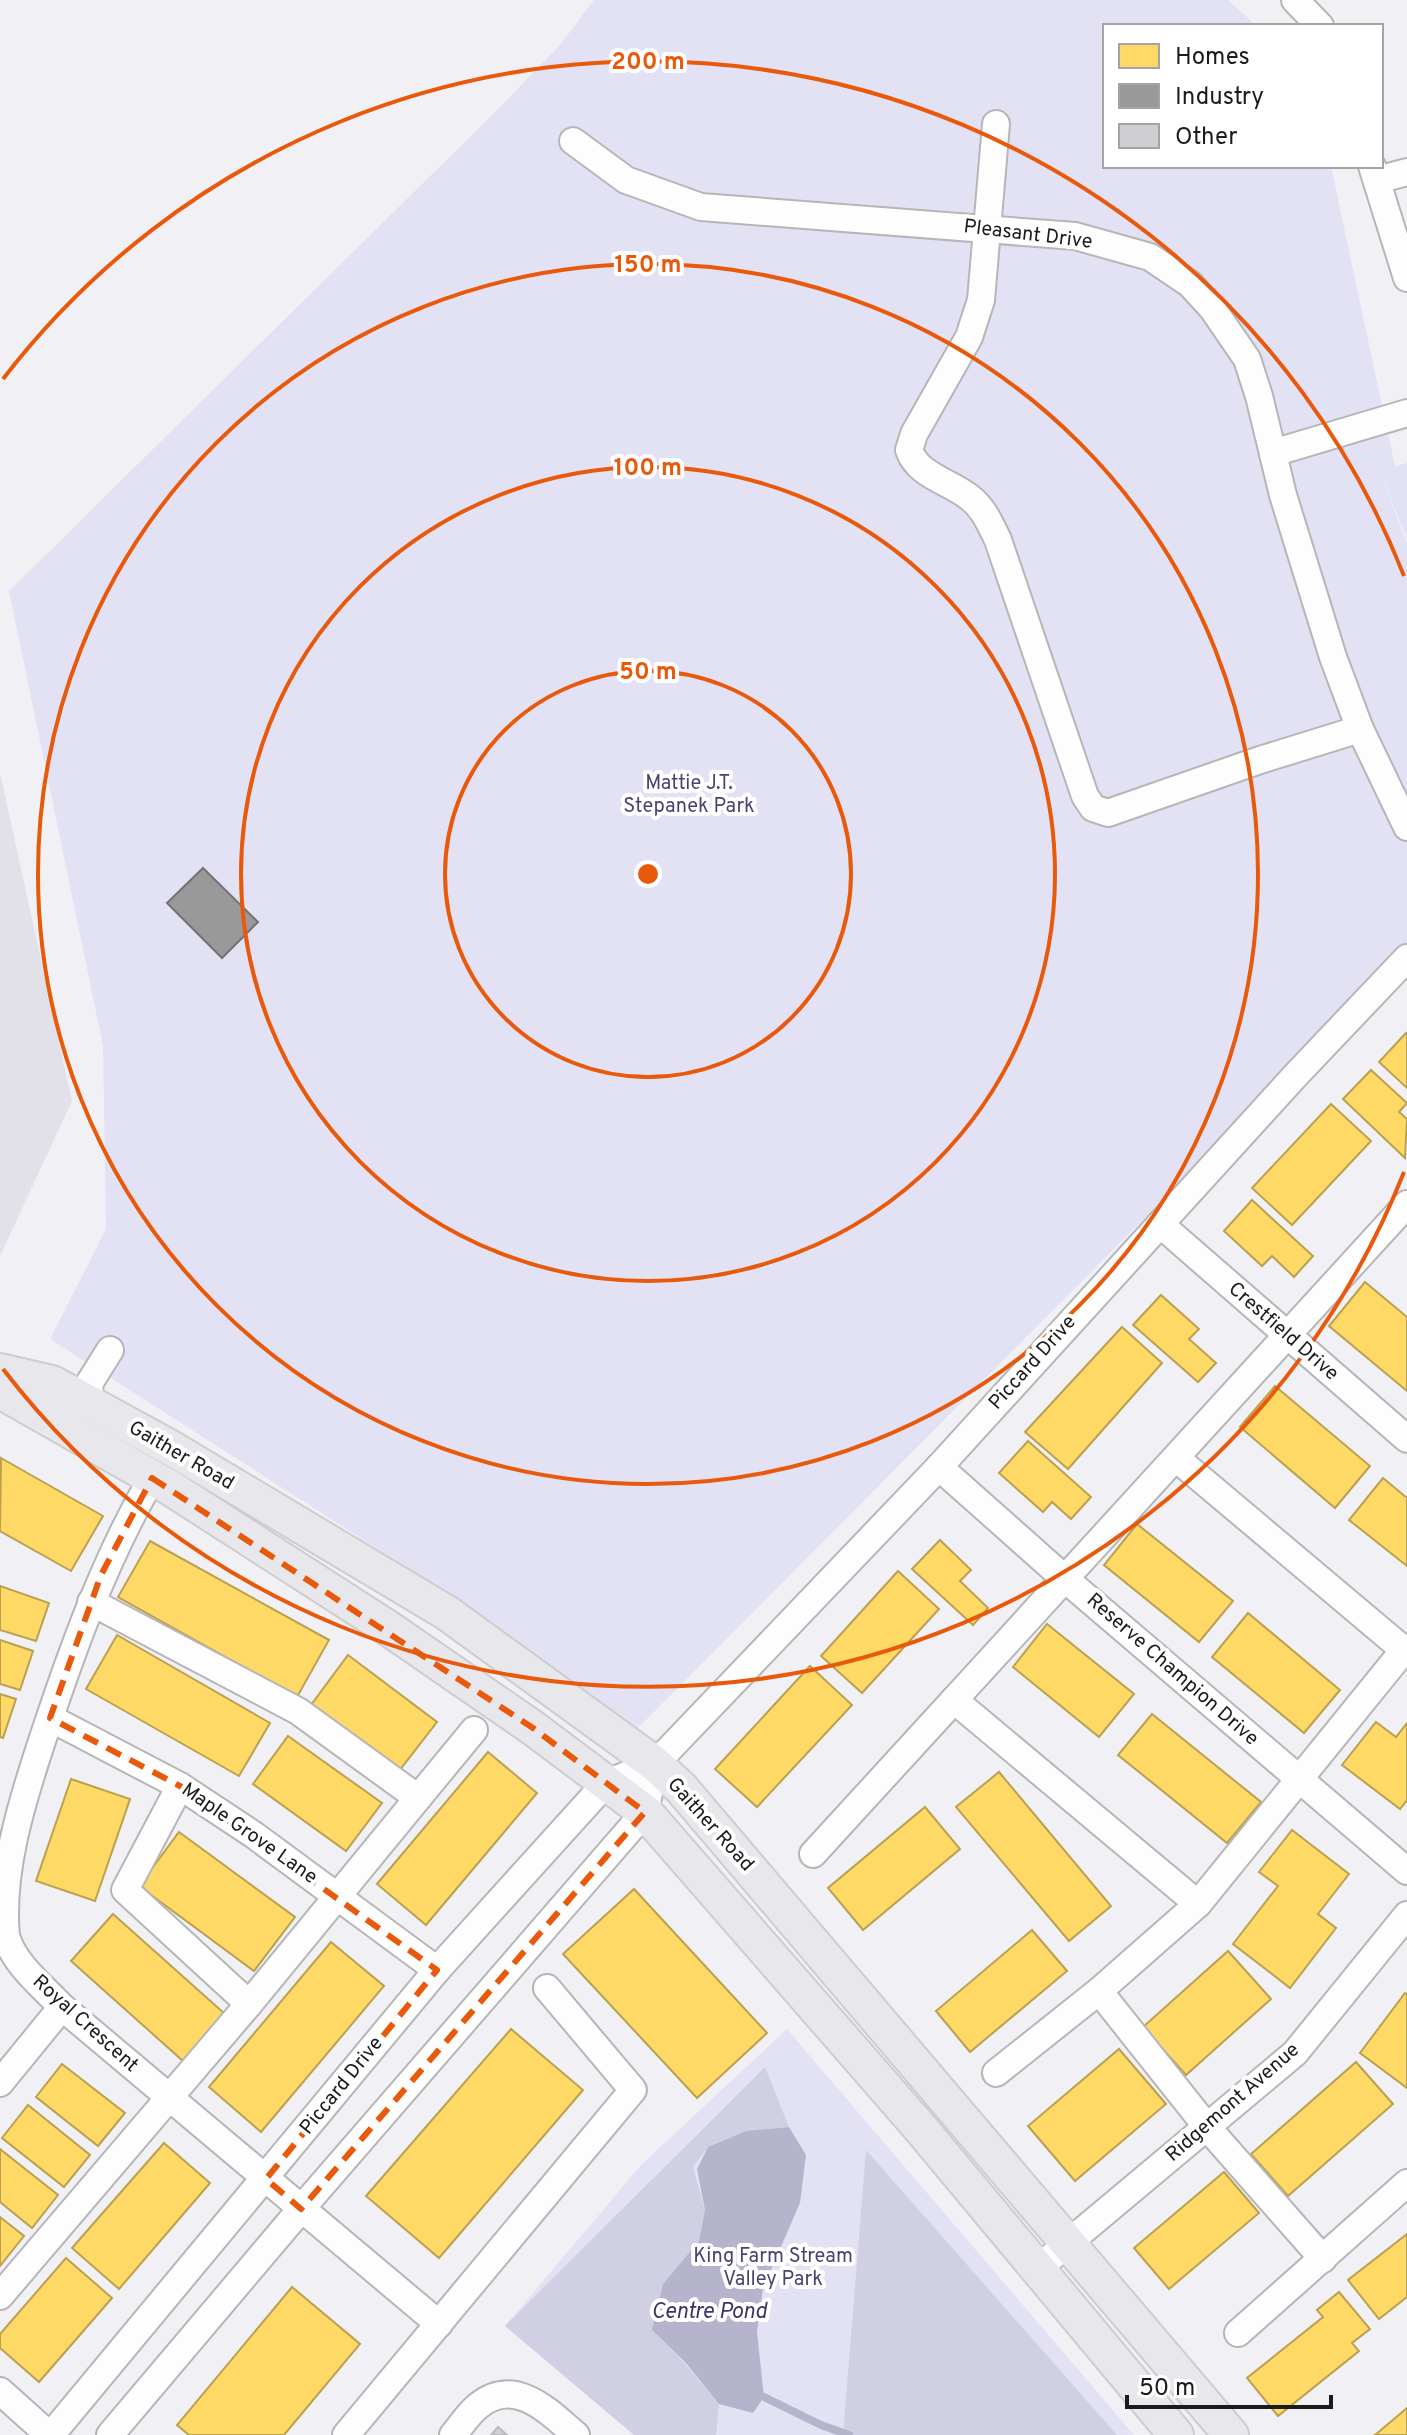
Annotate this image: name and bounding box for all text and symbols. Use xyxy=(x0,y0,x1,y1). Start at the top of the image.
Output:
legend xyxy=(1103,24,1383,168)
text: Homes xyxy=(1175,43,1250,73)
text: 200 m xyxy=(611,48,685,78)
text: Industry xyxy=(1175,83,1264,113)
text: Other xyxy=(1175,123,1237,153)
street label: Pleasant Drive xyxy=(962,214,1094,256)
text: 150 m xyxy=(614,251,682,281)
text: 100 m xyxy=(614,454,682,484)
text: 50 m xyxy=(619,658,677,688)
park label: Mattie J.T. Stepanek Park xyxy=(623,771,755,820)
centre of rings xyxy=(634,860,662,888)
street label: Crestfield Drive xyxy=(1222,1277,1344,1387)
street label: Piccard Drive xyxy=(984,1310,1082,1416)
street label: Gaither Road xyxy=(123,1415,239,1497)
street label: Reserve Champion Drive xyxy=(1080,1588,1264,1752)
street label: Gaither Road xyxy=(661,1773,759,1877)
street label: Maple Grove Lane xyxy=(176,1777,322,1891)
street label: Royal Crescent xyxy=(26,1969,144,2079)
street label: Piccard Drive xyxy=(294,2032,390,2140)
street label: Ridgemont Avenue xyxy=(1161,2038,1305,2168)
park label: King Farm Stream Valley Park xyxy=(693,2244,853,2293)
water label: Centre Pond xyxy=(651,2299,769,2326)
scale bar xyxy=(1127,2359,1331,2409)
text: 50 m xyxy=(1139,2374,1195,2404)

